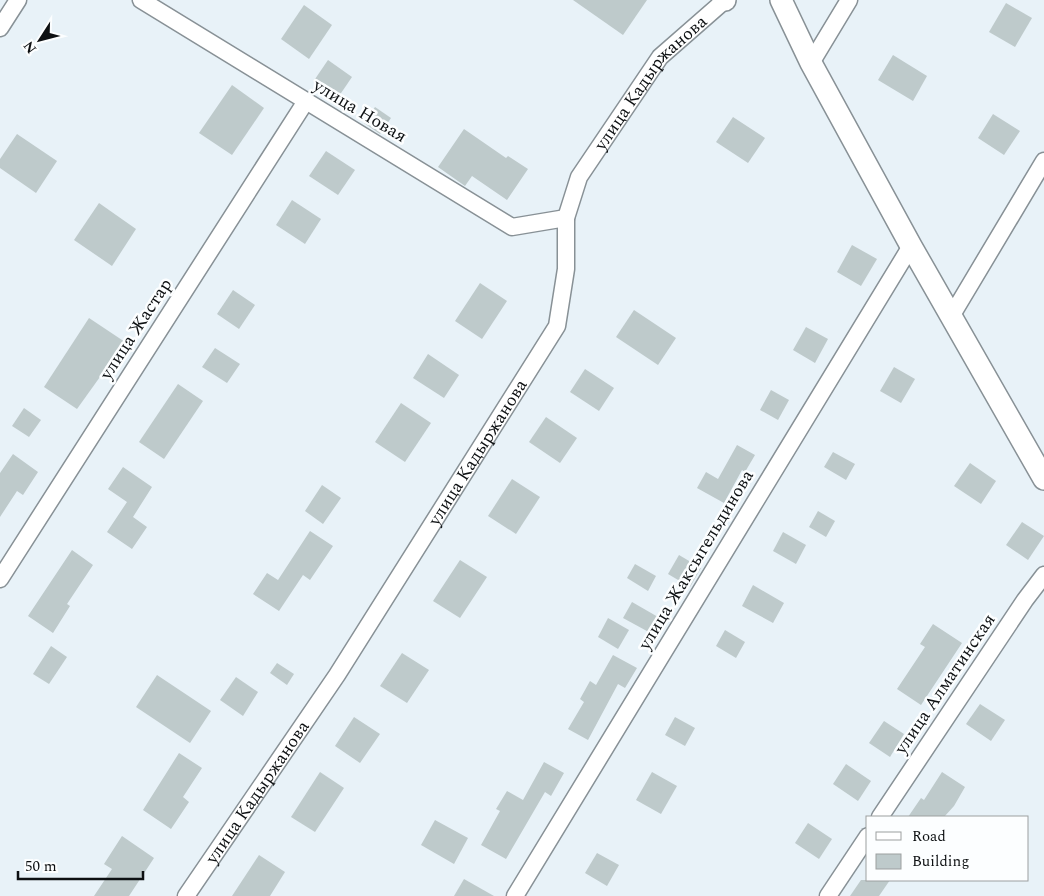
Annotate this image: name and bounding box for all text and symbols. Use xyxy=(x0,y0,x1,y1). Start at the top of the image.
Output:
street label: улица Кадыржанова xyxy=(587,8,713,157)
north arrow xyxy=(15,15,65,65)
text: N xyxy=(18,37,42,58)
street label: улица Новая xyxy=(307,72,412,150)
street label: улица Жастар xyxy=(93,273,179,386)
street label: улица Кадыржанова xyxy=(420,373,534,532)
street label: улица Жаксыгельдинова xyxy=(631,465,761,656)
street label: улица Алматинская xyxy=(887,608,1002,761)
street label: улица Кадыржанова xyxy=(198,715,316,870)
legend xyxy=(866,816,1029,881)
text: Road xyxy=(912,825,946,848)
scale bar xyxy=(18,848,142,880)
text: Building xyxy=(912,850,969,873)
text: 50 m xyxy=(25,855,57,878)

